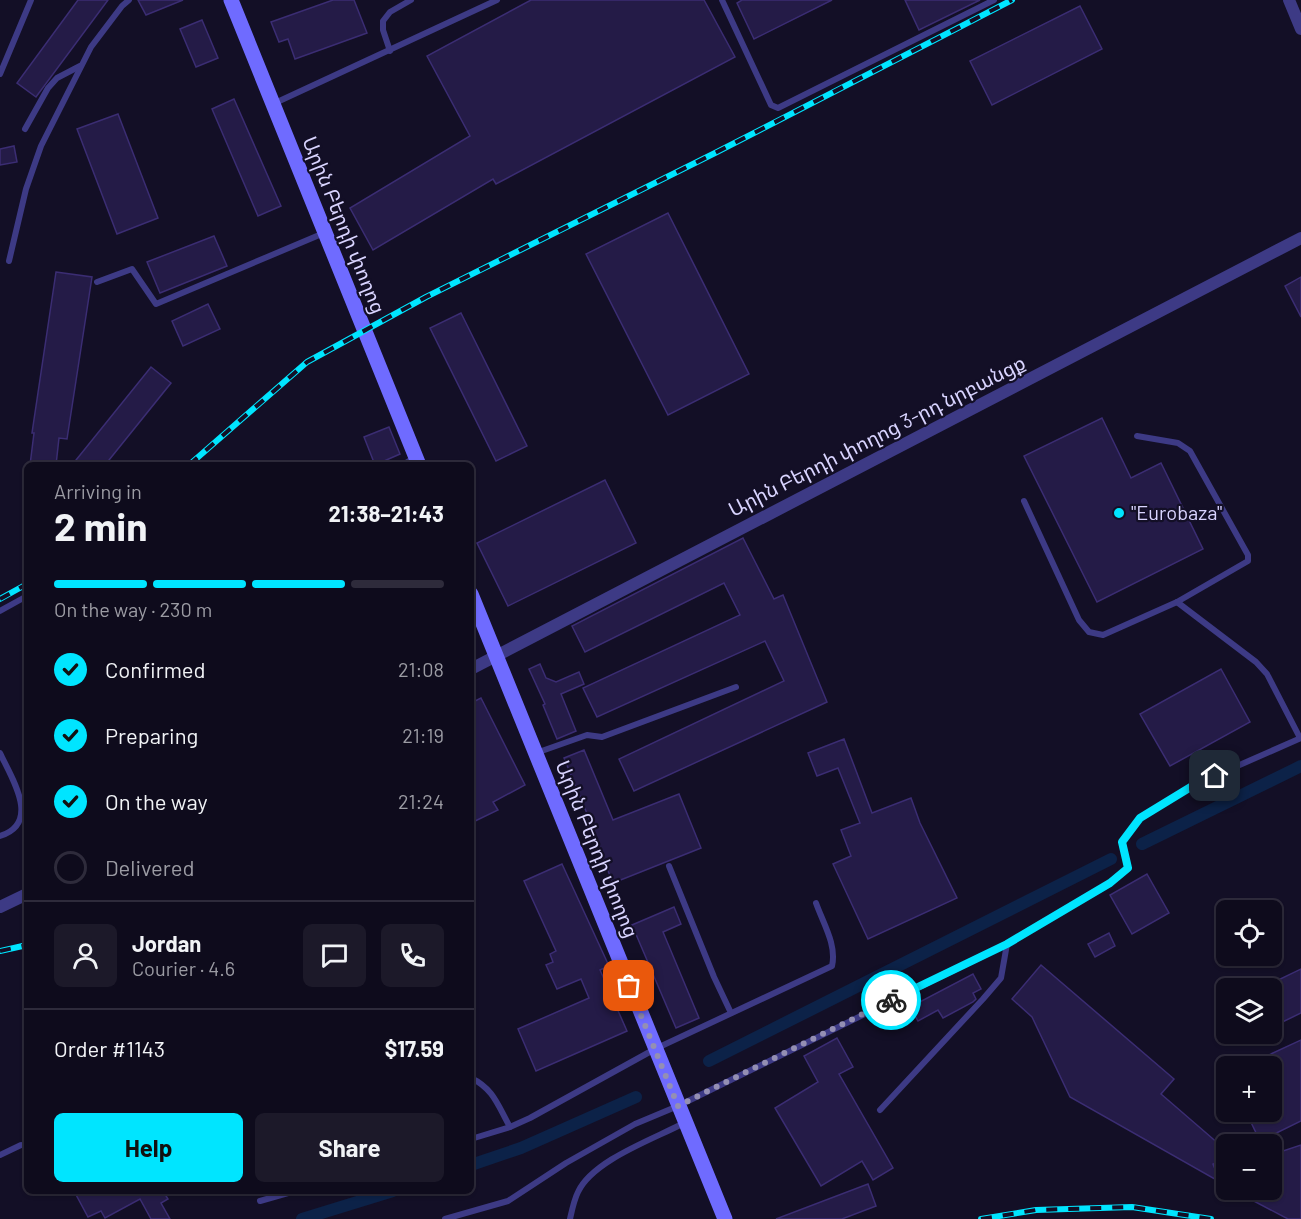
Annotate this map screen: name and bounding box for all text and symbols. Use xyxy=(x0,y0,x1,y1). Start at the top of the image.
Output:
street label: Արին Բերդի փողոց xyxy=(297,133,391,317)
street label: Արին Բերդի փողոց 3-րդ նրբանցք xyxy=(724,349,1030,522)
text: Arriving in xyxy=(54,479,142,503)
text: 21:38–21:43 xyxy=(329,500,444,526)
place label: "Eurobaza" xyxy=(1131,500,1222,524)
text: 2 min xyxy=(54,502,147,549)
marker: "Eurobaza" xyxy=(1112,506,1126,520)
text: On the way · 230 m xyxy=(54,597,212,621)
icon: check xyxy=(54,653,87,686)
text: Confirmed xyxy=(105,656,205,682)
text: 21:08 xyxy=(398,657,444,681)
icon: check xyxy=(54,719,87,752)
text: Preparing xyxy=(105,722,198,748)
text: 21:19 xyxy=(402,723,444,747)
pin xyxy=(1189,750,1240,801)
street label: Արին Բերդի փողոց xyxy=(550,757,644,941)
icon: home xyxy=(1198,759,1231,792)
icon: check xyxy=(54,785,87,818)
text: On the way xyxy=(105,788,208,814)
text: 21:24 xyxy=(398,789,444,813)
text: Delivered xyxy=(105,854,194,880)
map controls xyxy=(1216,900,1282,1200)
button: locate xyxy=(1216,900,1282,966)
button: person xyxy=(54,924,117,987)
button: chat xyxy=(303,924,366,987)
button: phone xyxy=(381,924,444,987)
text: Jordan xyxy=(132,930,201,956)
text: Courier · 4.6 xyxy=(132,956,235,980)
pin xyxy=(603,960,654,1011)
icon: bag xyxy=(612,969,645,1002)
courier xyxy=(861,970,921,1030)
button: layers xyxy=(1216,978,1282,1044)
icon: bike xyxy=(875,984,908,1017)
text: Order #1143 xyxy=(54,1035,165,1061)
text: $17.59 xyxy=(385,1035,444,1061)
button: + xyxy=(1216,1056,1282,1122)
button: Help xyxy=(54,1113,243,1182)
button: Share xyxy=(255,1113,444,1182)
button: − xyxy=(1216,1134,1282,1200)

